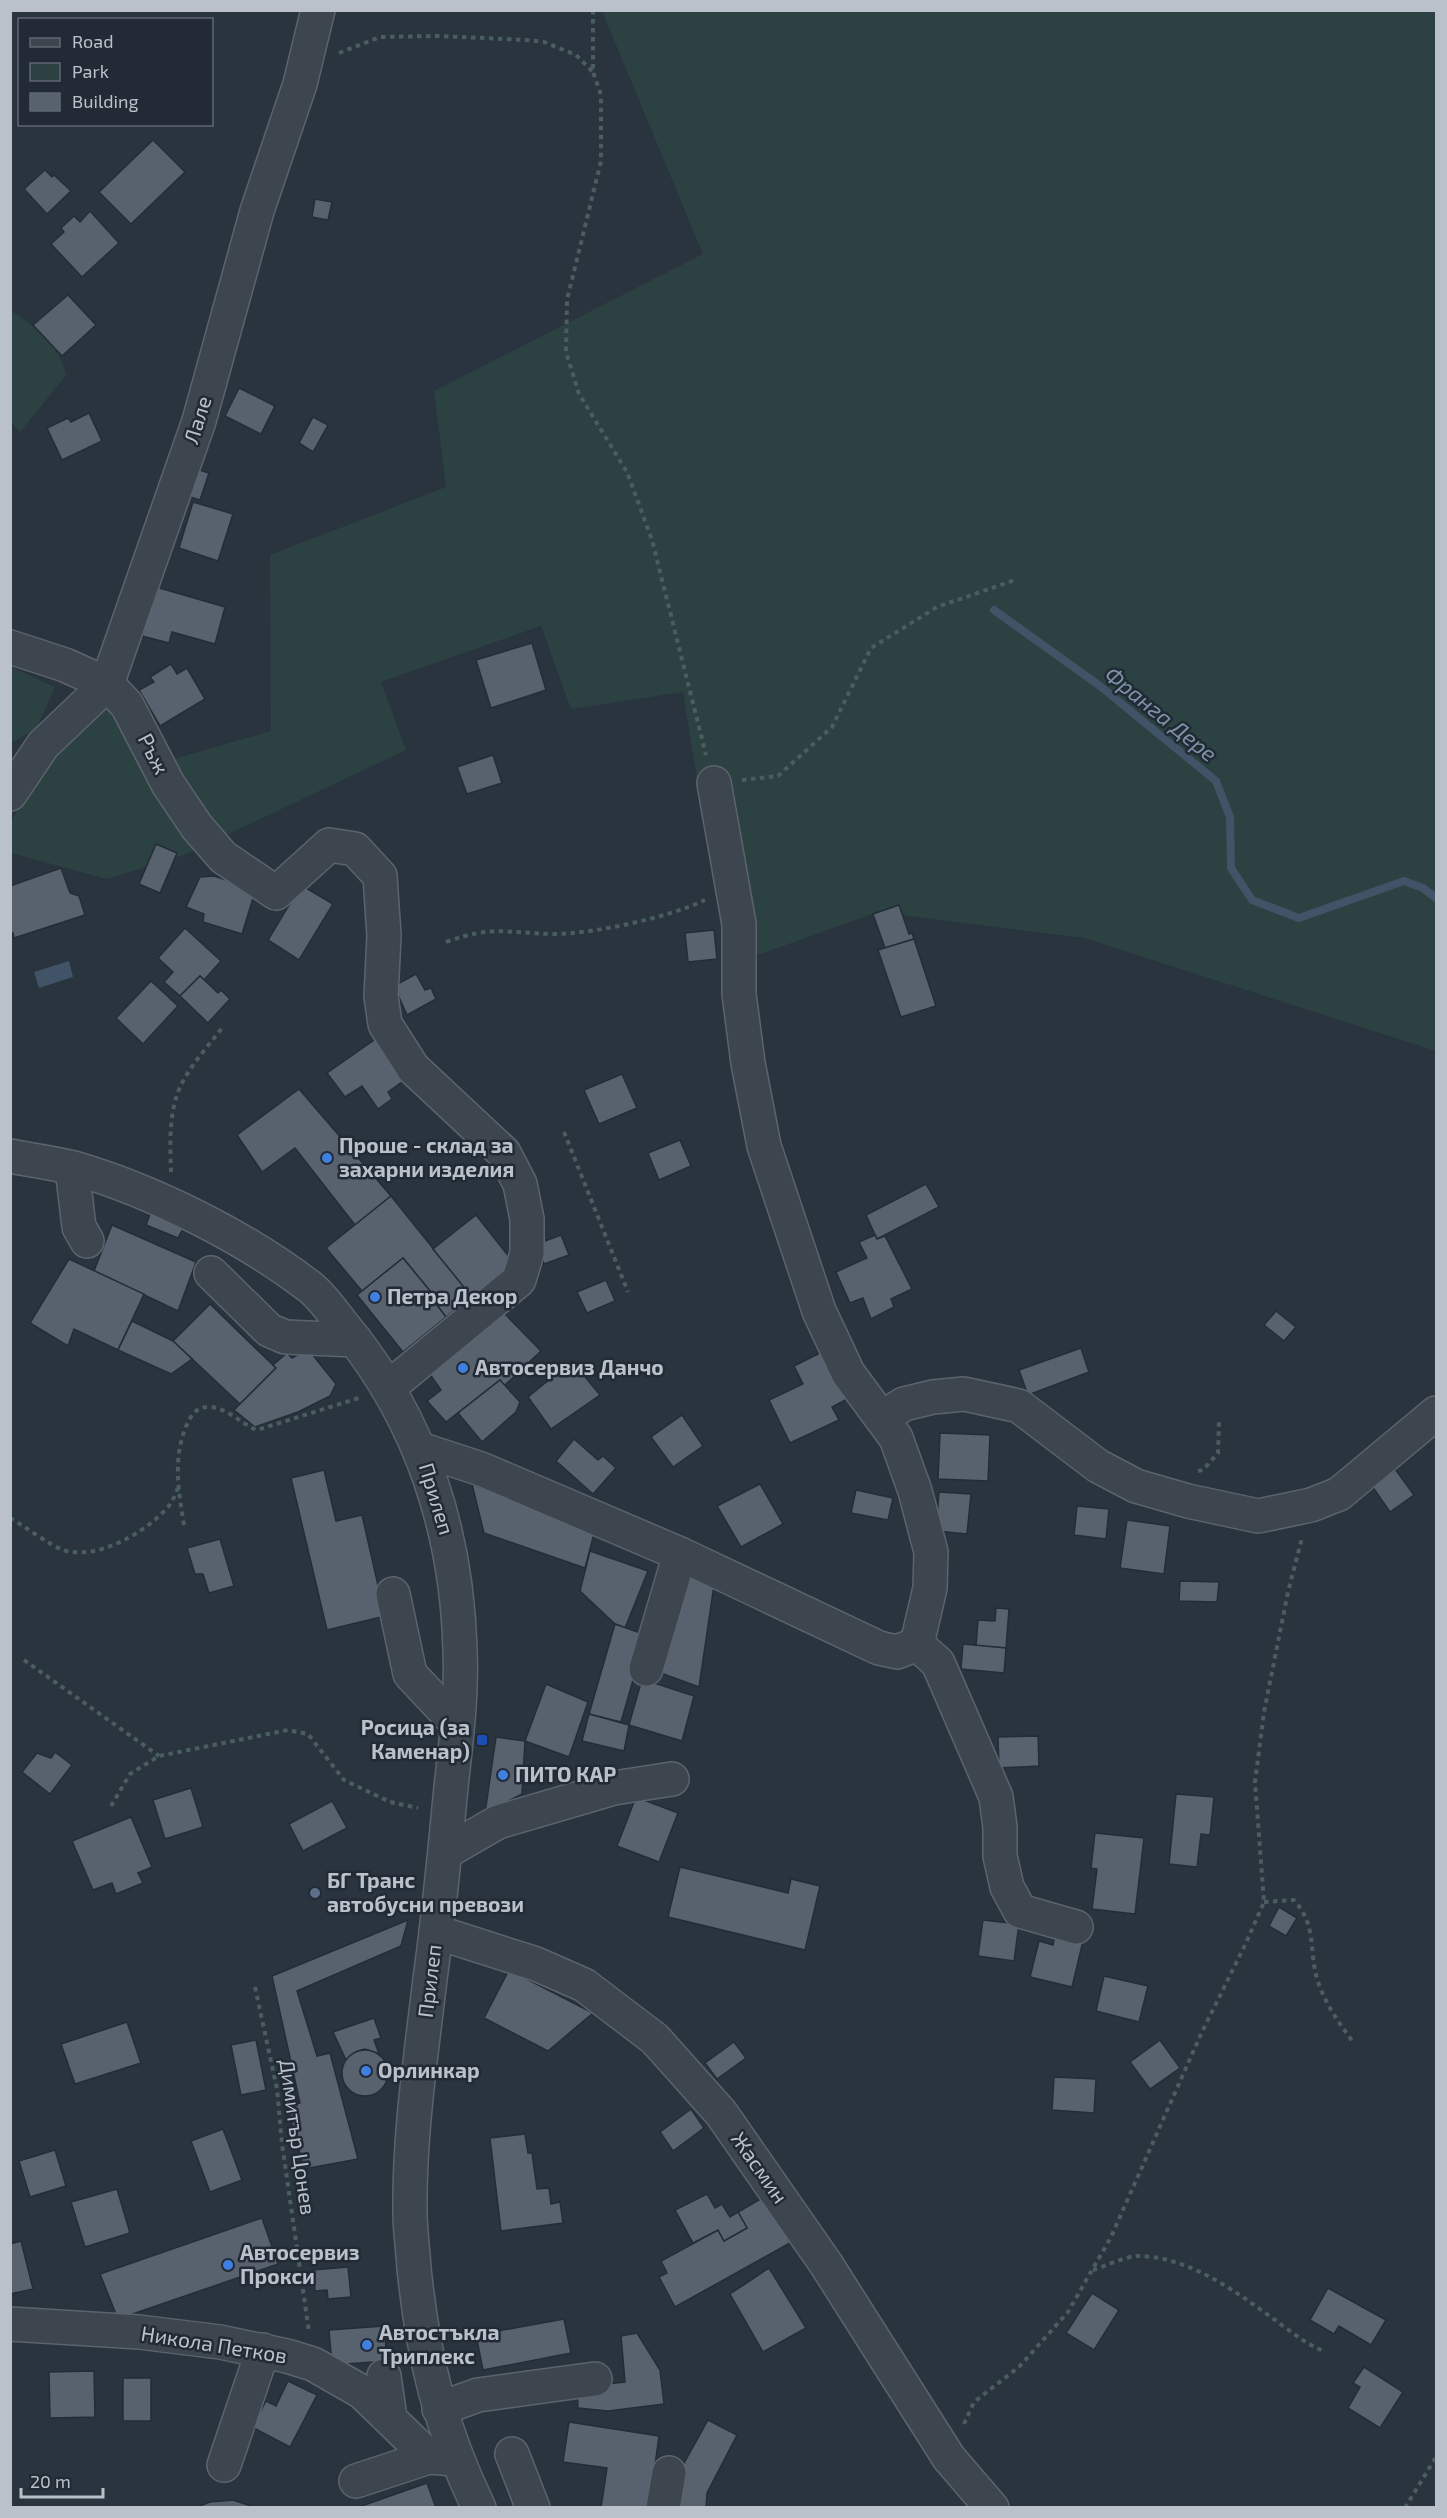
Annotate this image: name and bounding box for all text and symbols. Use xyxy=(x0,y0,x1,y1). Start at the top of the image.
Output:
legend xyxy=(18,18,213,126)
text: Road xyxy=(72,30,113,52)
text: Park xyxy=(72,60,109,82)
text: Building xyxy=(72,90,139,112)
street label: Лале xyxy=(178,393,216,446)
water label: Франга Дере xyxy=(1100,660,1223,766)
street label: Ръж xyxy=(134,729,175,778)
place label: Проше - склад за захарни изделия xyxy=(339,1132,514,1181)
marker: Проше - склад за захарни изделия xyxy=(320,1151,334,1165)
place label: Петра Декор xyxy=(387,1283,517,1308)
marker: Петра Декор xyxy=(368,1290,382,1304)
place label: Автосервиз Данчо xyxy=(475,1354,664,1379)
marker: Автосервиз Данчо xyxy=(456,1361,470,1375)
street label: Прилеп xyxy=(415,1460,460,1538)
place label: Росица (за Каменар) xyxy=(361,1714,470,1763)
marker: Росица (за Каменар) xyxy=(475,1733,489,1747)
place label: ПИТО КАР xyxy=(515,1761,616,1786)
marker: ПИТО КАР xyxy=(496,1768,510,1782)
place label: БГ Транс автобусни превози xyxy=(327,1867,524,1916)
marker: БГ Транс автобусни превози xyxy=(308,1886,322,1900)
street label: Прилеп xyxy=(412,1943,445,2019)
street label: Димитър Цонев xyxy=(275,2057,322,2216)
place label: Орлинкар xyxy=(378,2057,480,2082)
marker: Орлинкар xyxy=(359,2064,373,2078)
street label: Жасмин xyxy=(727,2127,794,2208)
place label: Автосервиз Прокси xyxy=(240,2239,360,2288)
marker: Автосервиз Прокси xyxy=(221,2258,235,2272)
place label: Автостъкла Триплекс xyxy=(379,2319,500,2368)
street label: Никола Петков xyxy=(139,2320,289,2367)
marker: Автостъкла Триплекс xyxy=(360,2338,374,2352)
scale bar xyxy=(21,2461,104,2499)
text: 20 m xyxy=(30,2470,71,2492)

